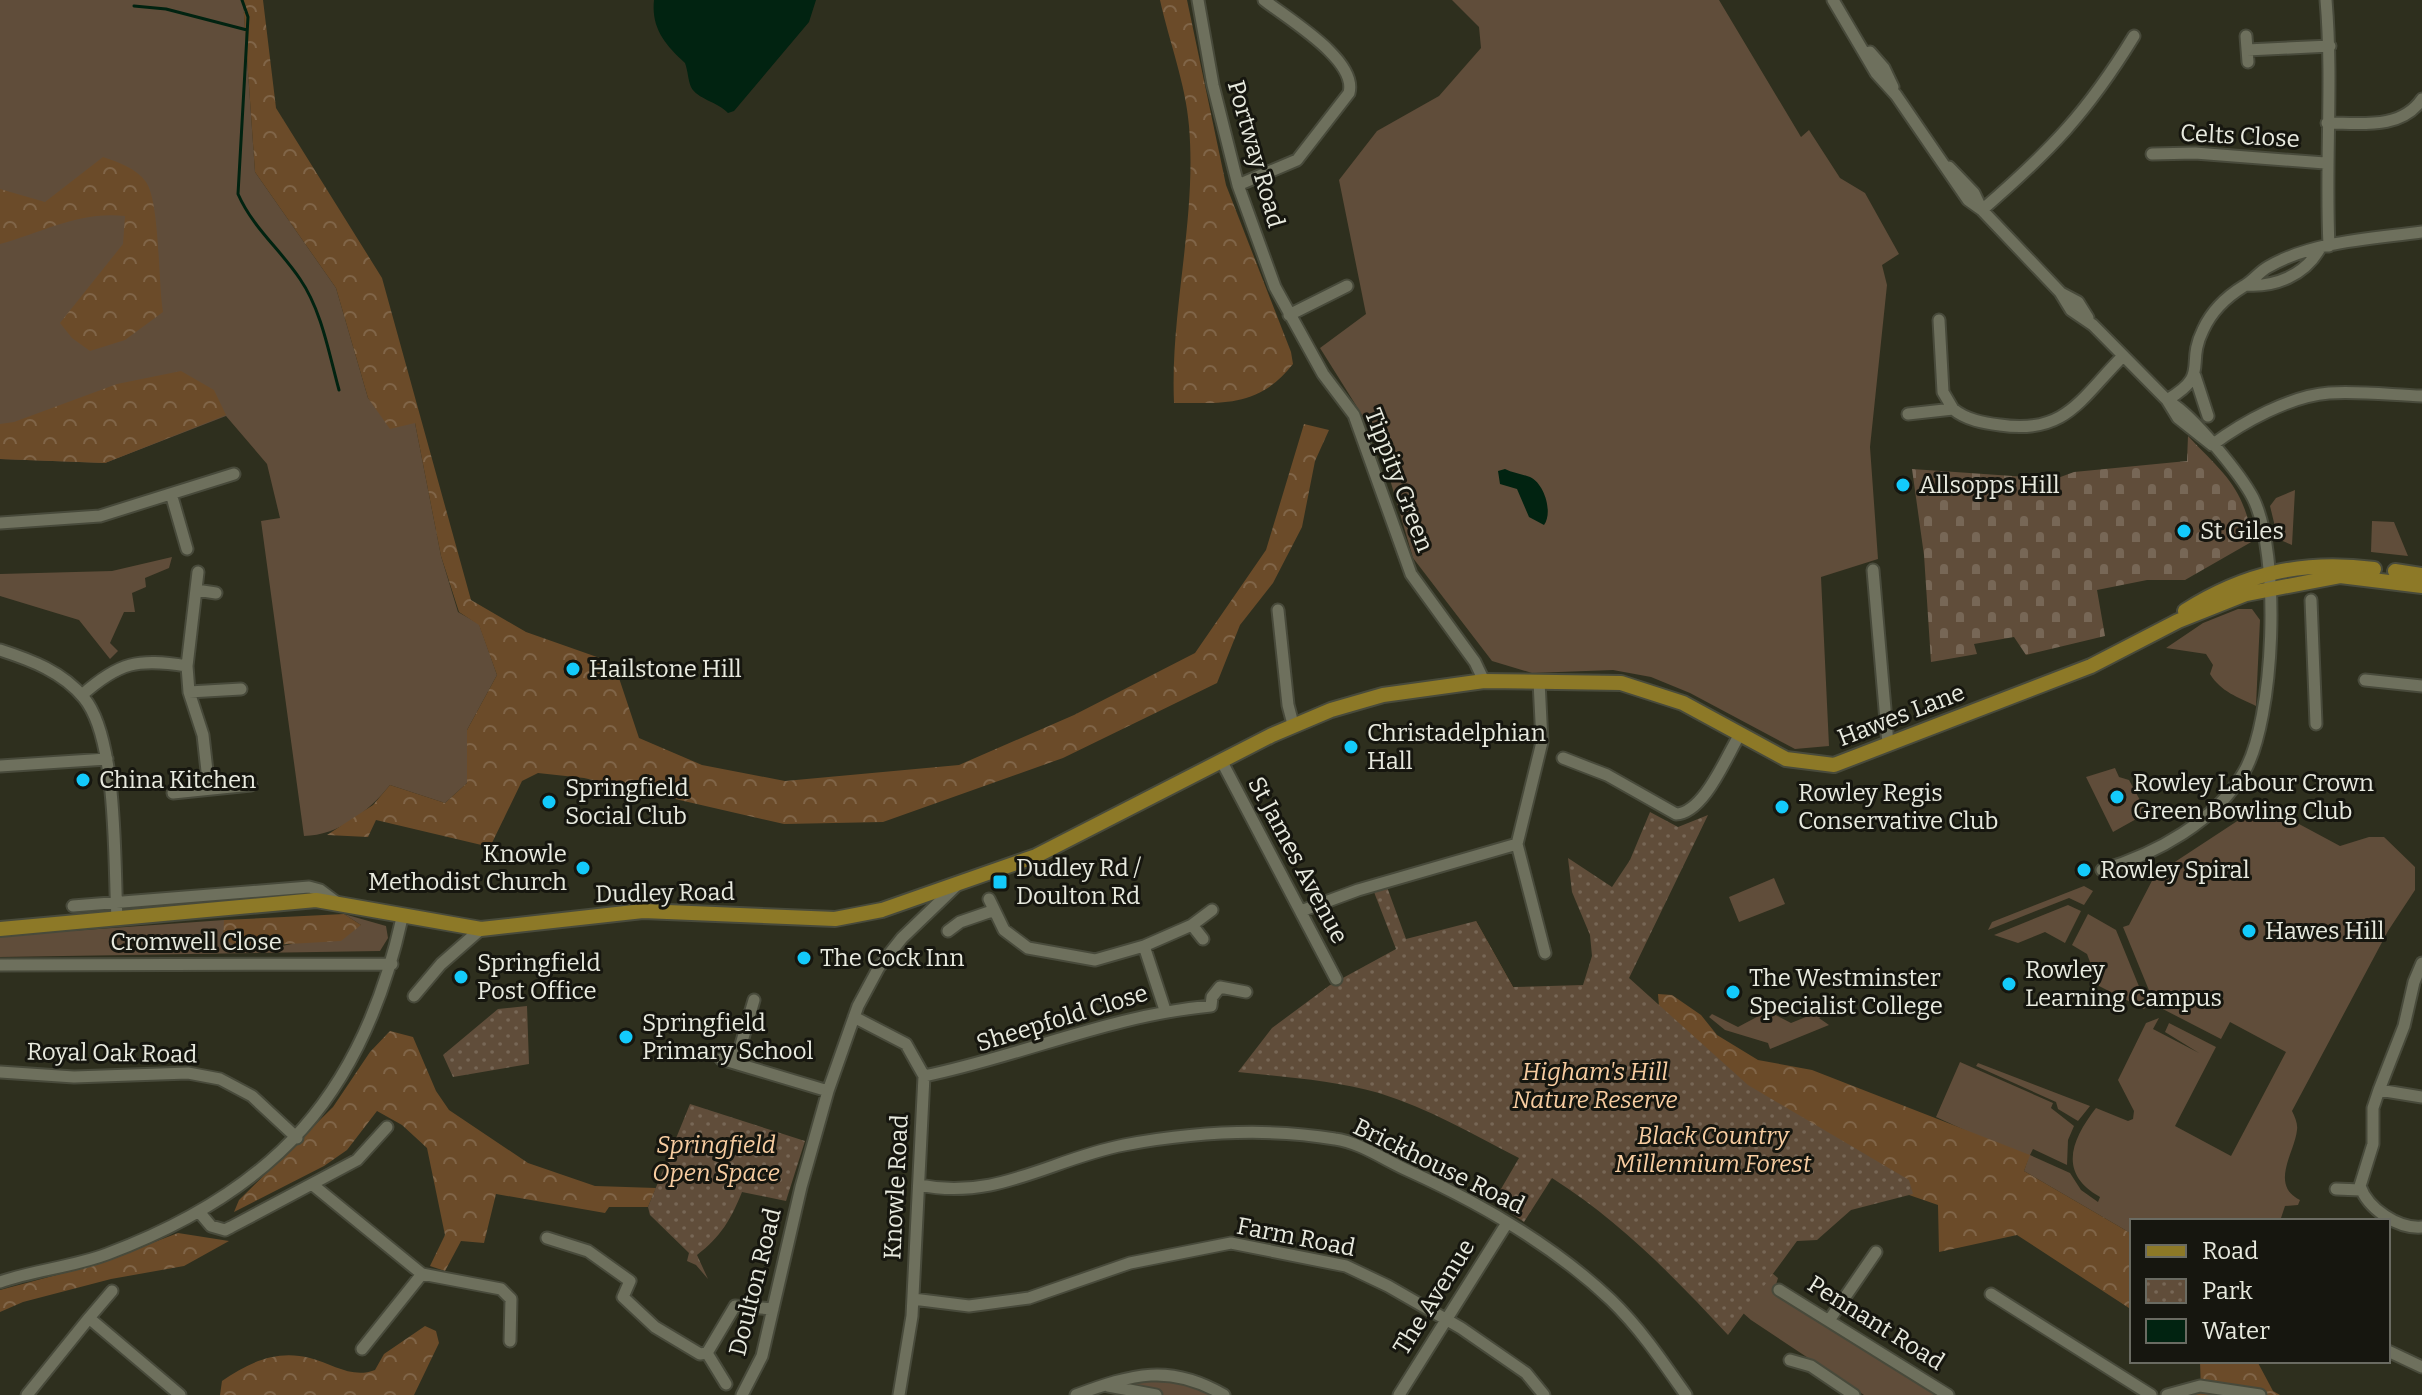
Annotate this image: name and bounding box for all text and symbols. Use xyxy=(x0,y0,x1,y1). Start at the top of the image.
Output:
street label: Portway Road xyxy=(1222,77,1290,231)
street label: Celts Close xyxy=(2180,119,2300,153)
street label: Tippity Green xyxy=(1359,404,1439,556)
place label: Allsopps Hill xyxy=(1919,471,2060,499)
marker: Allsopps Hill xyxy=(1894,476,1912,494)
place label: St Giles xyxy=(2200,517,2284,545)
marker: St Giles xyxy=(2175,522,2193,540)
place label: Hailstone Hill xyxy=(589,655,742,683)
marker: Hailstone Hill xyxy=(564,660,582,678)
street label: Hawes Lane xyxy=(1834,678,1968,752)
place label: Christadelphian Hall xyxy=(1367,719,1546,775)
marker: Christadelphian Hall xyxy=(1342,738,1360,756)
place label: China Kitchen xyxy=(99,766,256,794)
place label: Rowley Labour Crown Green Bowling Club xyxy=(2133,769,2374,825)
marker: China Kitchen xyxy=(74,771,92,789)
street label: St James Avenue xyxy=(1242,772,1354,948)
place label: Springfield Social Club xyxy=(565,774,689,830)
place label: Rowley Regis Conservative Club xyxy=(1798,779,1998,835)
marker: Rowley Labour Crown Green Bowling Club xyxy=(2108,788,2126,806)
marker: Springfield Social Club xyxy=(540,793,558,811)
marker: Rowley Regis Conservative Club xyxy=(1773,798,1791,816)
place label: Knowle Methodist Church xyxy=(368,840,567,896)
place label: Dudley Rd / Doulton Rd xyxy=(1016,854,1141,910)
place label: Rowley Spiral xyxy=(2100,856,2250,884)
marker: Knowle Methodist Church xyxy=(574,859,592,877)
marker: Rowley Spiral xyxy=(2075,861,2093,879)
marker: Dudley Rd / Doulton Rd xyxy=(991,873,1009,891)
street label: Dudley Road xyxy=(595,878,735,908)
place label: Hawes Hill xyxy=(2265,917,2385,945)
marker: Hawes Hill xyxy=(2240,922,2258,940)
street label: Cromwell Close xyxy=(110,928,282,956)
place label: The Cock Inn xyxy=(820,944,964,972)
place label: Springfield Post Office xyxy=(477,949,601,1005)
marker: The Cock Inn xyxy=(795,949,813,967)
place label: Rowley Learning Campus xyxy=(2025,956,2222,1012)
place label: The Westminster Specialist College xyxy=(1749,964,1943,1020)
marker: Springfield Post Office xyxy=(452,968,470,986)
marker: Rowley Learning Campus xyxy=(2000,975,2018,993)
street label: Sheepfold Close xyxy=(973,979,1151,1057)
marker: The Westminster Specialist College xyxy=(1724,983,1742,1001)
place label: Springfield Primary School xyxy=(642,1009,813,1065)
marker: Springfield Primary School xyxy=(617,1028,635,1046)
street label: Royal Oak Road xyxy=(26,1038,198,1068)
park label: Higham's Hill Nature Reserve xyxy=(1512,1058,1678,1114)
street label: Brickhouse Road xyxy=(1349,1112,1529,1220)
street label: Knowle Road xyxy=(878,1114,914,1260)
park label: Black Country Millennium Forest xyxy=(1615,1122,1812,1178)
park label: Springfield Open Space xyxy=(652,1131,780,1187)
street label: Doulton Road xyxy=(723,1205,787,1359)
street label: Farm Road xyxy=(1234,1212,1358,1262)
legend xyxy=(2130,1219,2390,1363)
street label: The Avenue xyxy=(1387,1234,1481,1360)
text: Road xyxy=(2202,1237,2258,1265)
street label: Pennant Road xyxy=(1803,1270,1949,1376)
text: Park xyxy=(2202,1277,2253,1305)
text: Water xyxy=(2202,1317,2270,1345)

